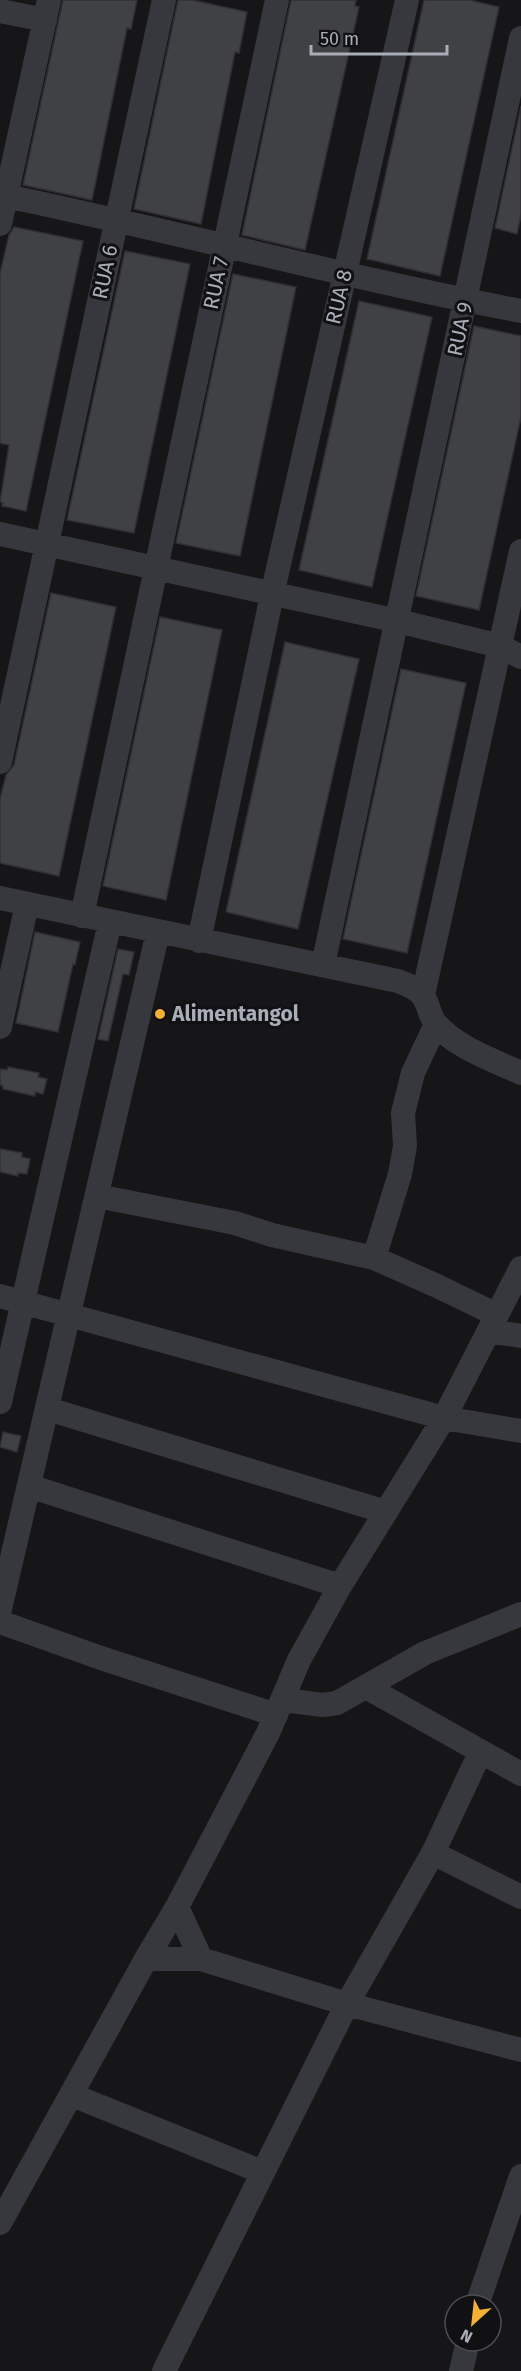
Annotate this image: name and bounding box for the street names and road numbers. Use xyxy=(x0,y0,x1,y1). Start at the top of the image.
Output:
street label: RUA 6 xyxy=(87,242,123,302)
street label: RUA 7 xyxy=(198,254,234,312)
street label: RUA 8 xyxy=(320,267,358,327)
street label: RUA 9 xyxy=(442,299,478,359)

